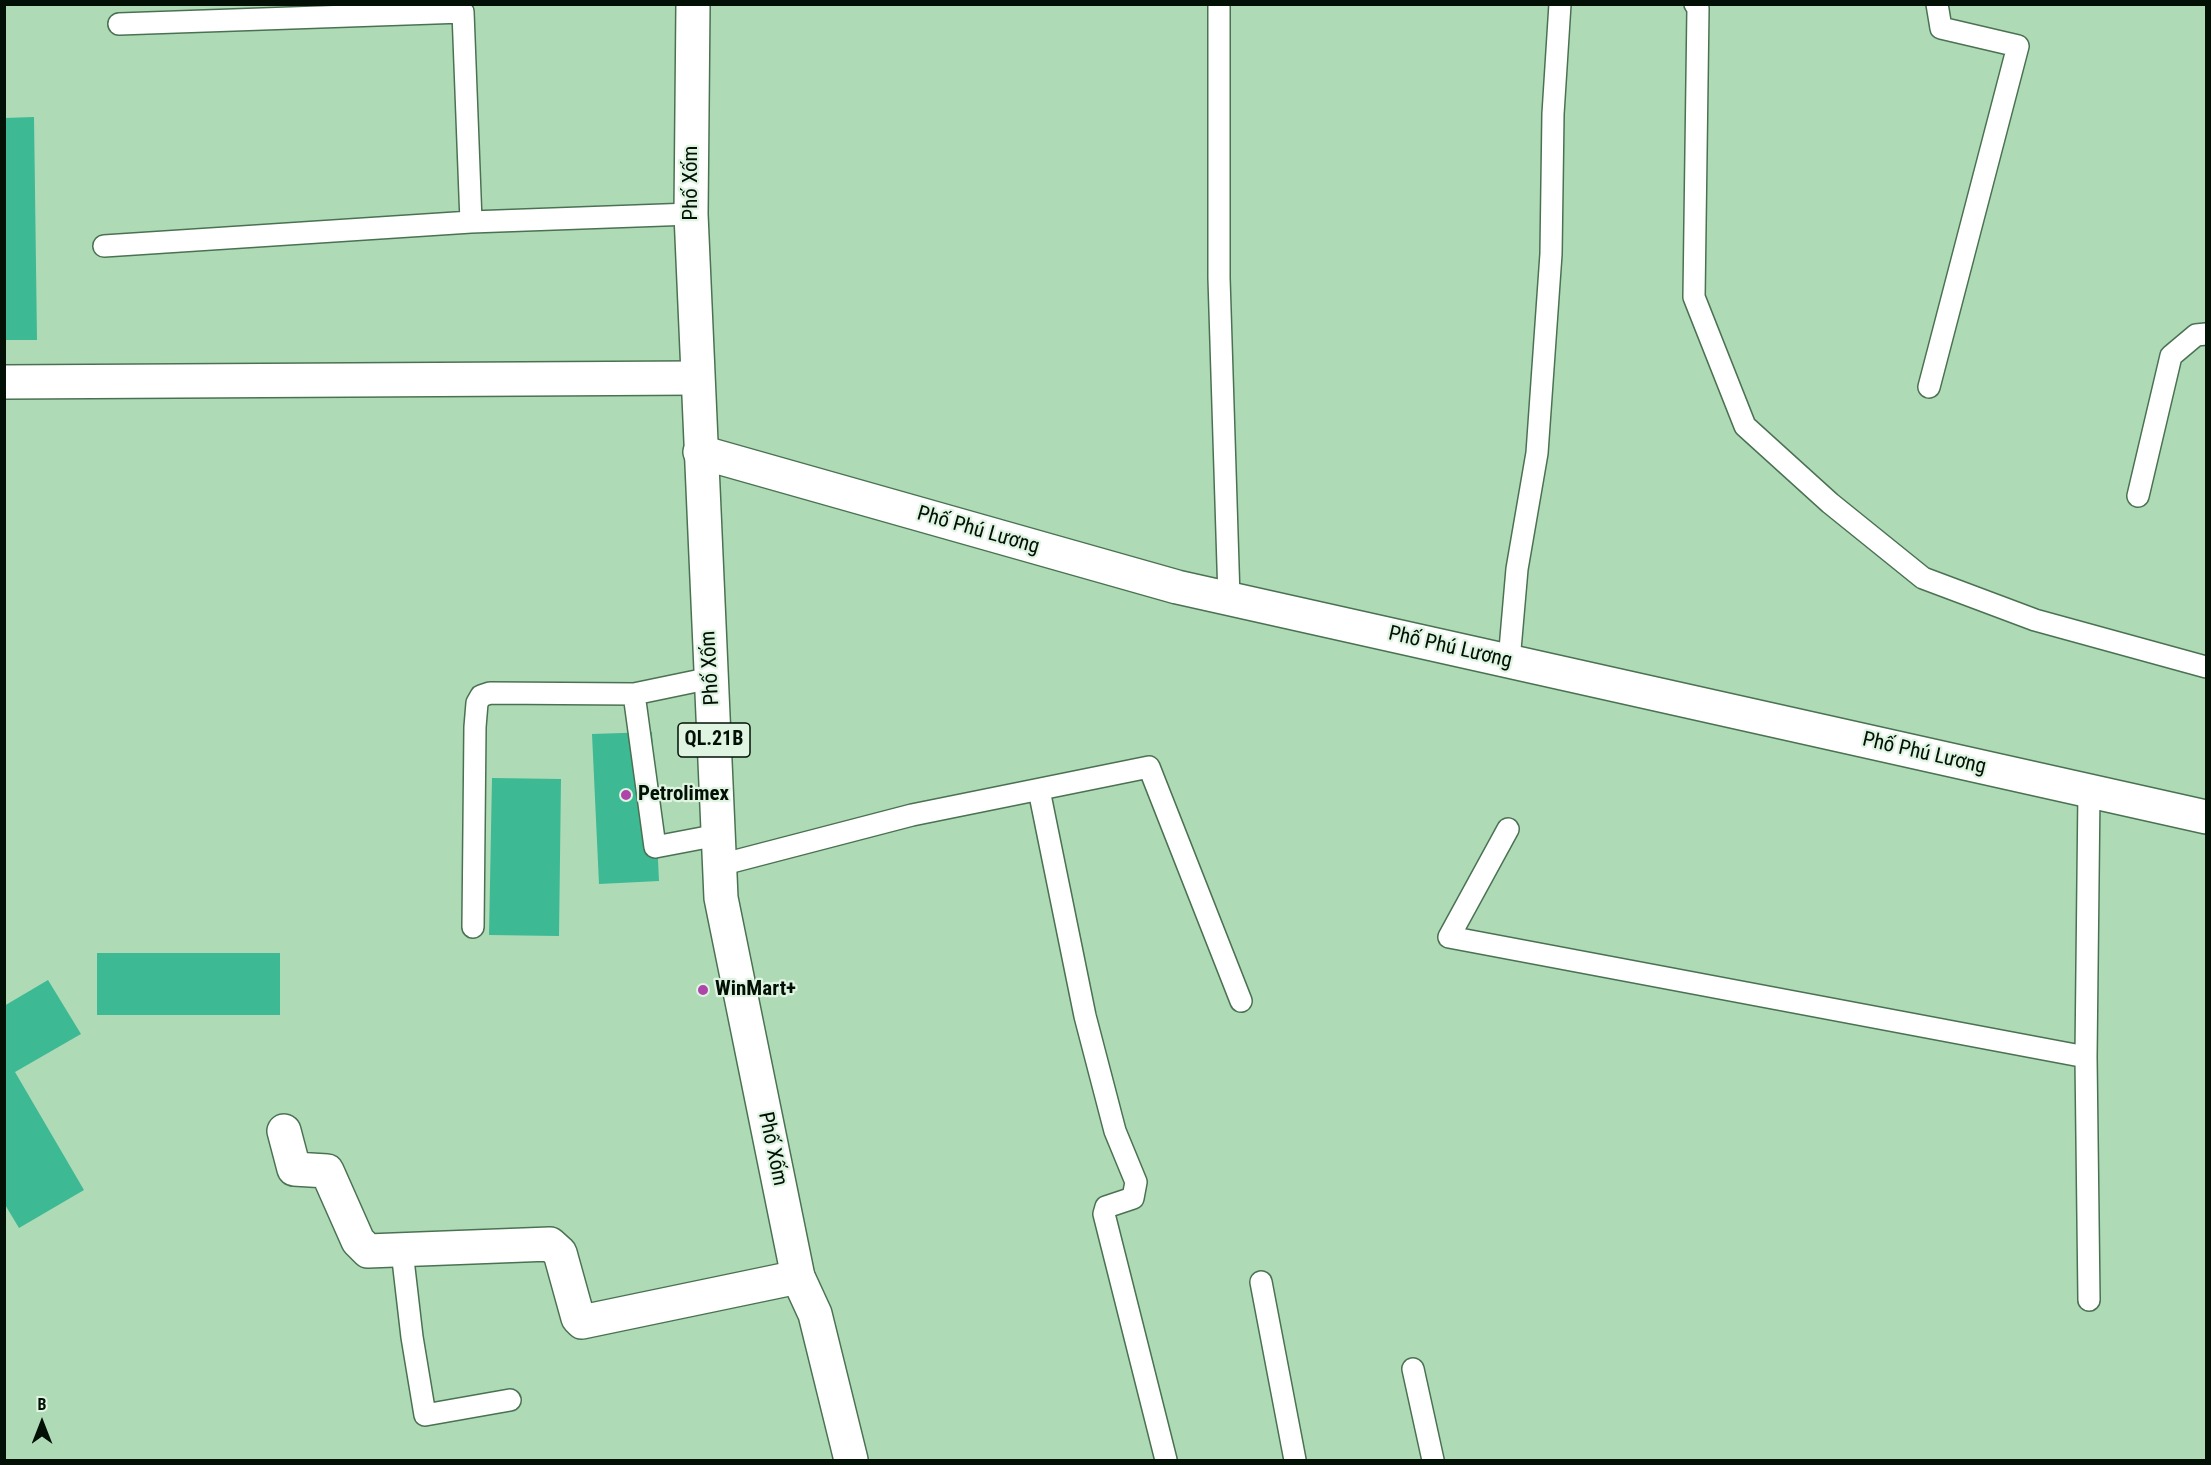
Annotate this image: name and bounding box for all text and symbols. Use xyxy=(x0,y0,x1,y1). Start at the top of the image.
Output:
street label: Phố Xốm xyxy=(679,146,705,220)
street label: Phố Phú Lương xyxy=(914,502,1042,560)
street label: Phố Phú Lương xyxy=(1386,622,1514,674)
street label: Phố Xốm xyxy=(696,630,726,706)
road number: QL.21B xyxy=(678,723,750,757)
street label: Phố Phú Lương xyxy=(1860,728,1988,780)
place label: Petrolimex xyxy=(638,782,729,808)
marker: Petrolimex xyxy=(619,788,633,802)
place label: WinMart+ xyxy=(715,977,796,1003)
marker: WinMart+ xyxy=(696,983,710,997)
street label: Phố Xốm xyxy=(752,1110,792,1188)
north arrow xyxy=(12,1393,72,1453)
text: B xyxy=(38,1395,46,1414)

